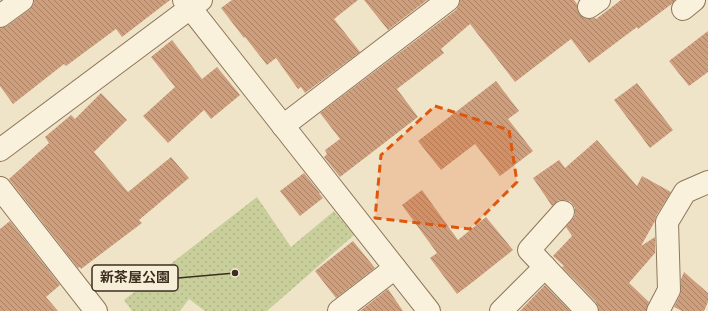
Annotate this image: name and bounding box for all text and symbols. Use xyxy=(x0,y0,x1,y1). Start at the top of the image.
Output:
callout: 新茶屋公園 xyxy=(92,265,178,291)
text: 新茶屋公園 xyxy=(100,269,170,285)

